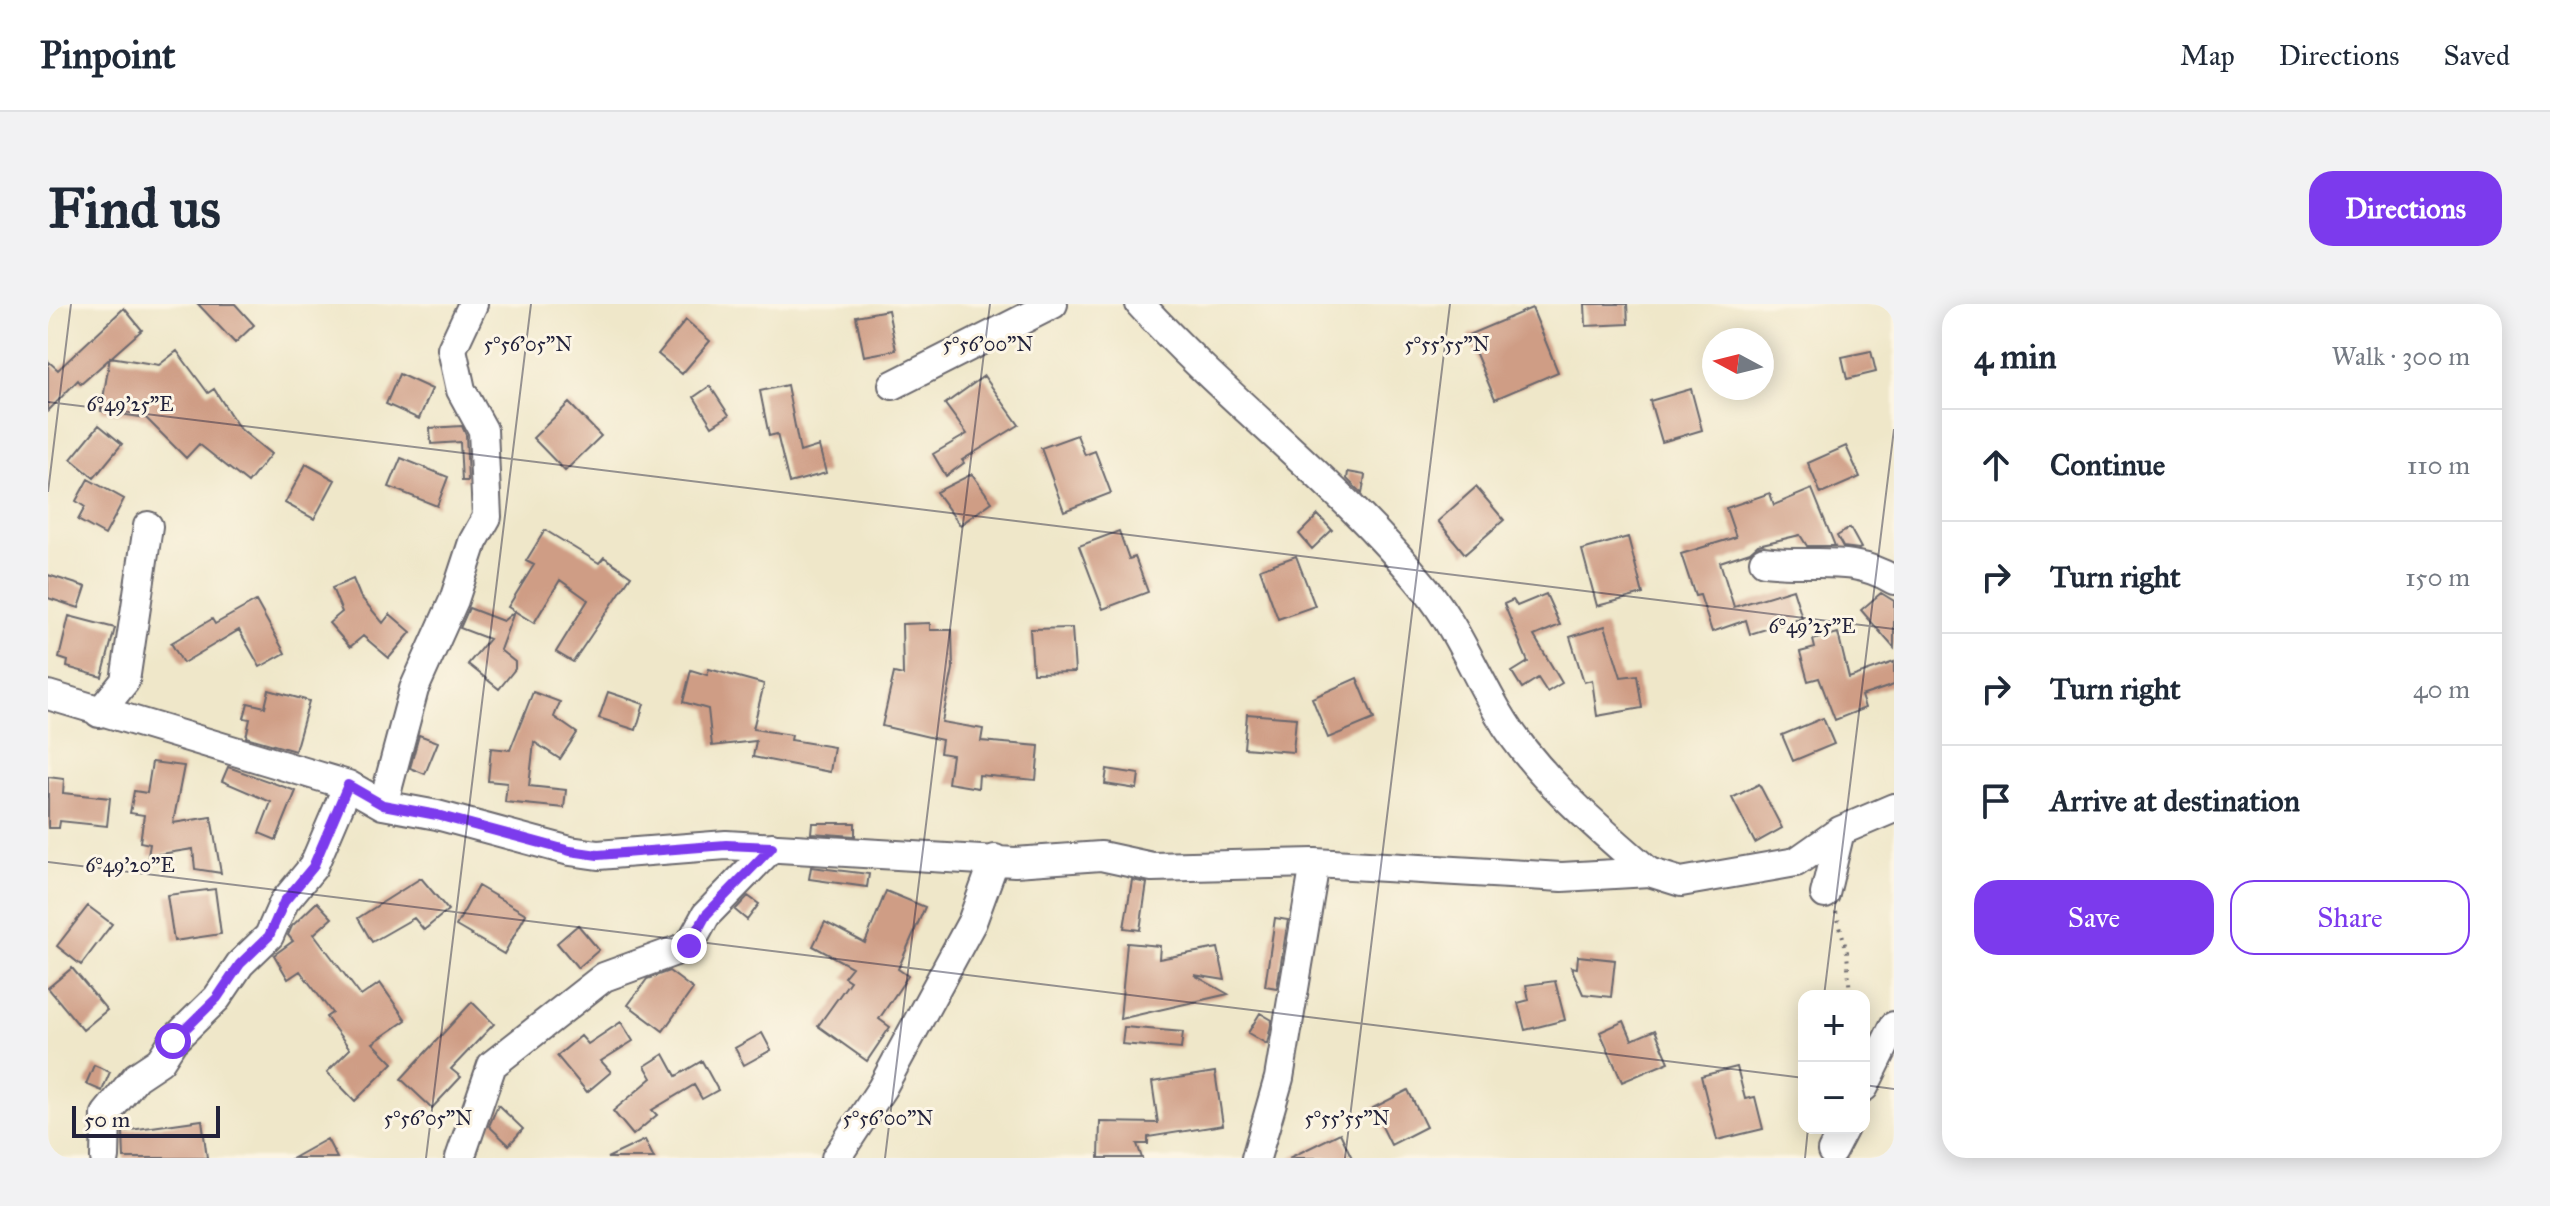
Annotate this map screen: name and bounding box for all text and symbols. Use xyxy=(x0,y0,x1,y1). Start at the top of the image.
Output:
text: Pinpoint xyxy=(40,32,176,78)
text: Map xyxy=(2180,38,2235,73)
text: Directions xyxy=(2279,38,2400,73)
text: Saved xyxy=(2444,38,2510,73)
button: Directions xyxy=(2309,171,2502,246)
text: Find us xyxy=(48,174,221,242)
north arrow xyxy=(1702,328,1774,400)
text: 5°56'05"N xyxy=(484,332,572,356)
text: 5°56'00"N xyxy=(943,332,1033,356)
text: 5°55'55"N xyxy=(1405,332,1490,356)
text: 4 min xyxy=(1974,336,2057,377)
text: Walk · 300 m xyxy=(2331,340,2470,372)
text: 6°49'25"E xyxy=(86,392,174,416)
icon: ahead xyxy=(1974,443,2018,487)
text: Continue xyxy=(2050,447,2165,483)
text: 110 m xyxy=(2407,449,2470,481)
icon: right xyxy=(1974,555,2018,599)
text: Turn right xyxy=(2050,559,2181,595)
text: 150 m xyxy=(2405,561,2470,593)
text: 6°49'25"E xyxy=(1768,614,1856,638)
icon: right xyxy=(1974,667,2018,711)
text: Turn right xyxy=(2050,671,2181,707)
text: 40 m xyxy=(2413,673,2470,705)
icon: arrive xyxy=(1974,779,2018,823)
text: Arrive at destination xyxy=(2050,783,2300,819)
text: 6°49'20"E xyxy=(85,853,175,877)
button: Save xyxy=(1974,880,2214,955)
button: Share xyxy=(2230,880,2470,955)
route end xyxy=(671,928,707,964)
map controls xyxy=(1798,990,1870,1134)
button: + xyxy=(1798,990,1870,1062)
route start xyxy=(155,1023,191,1059)
button: − xyxy=(1798,1062,1870,1134)
scale bar xyxy=(72,1102,220,1138)
text: 50 m xyxy=(84,1106,130,1133)
text: 5°56'05"N xyxy=(384,1106,472,1130)
text: 5°56'00"N xyxy=(843,1106,933,1130)
text: 5°55'55"N xyxy=(1305,1106,1390,1130)

